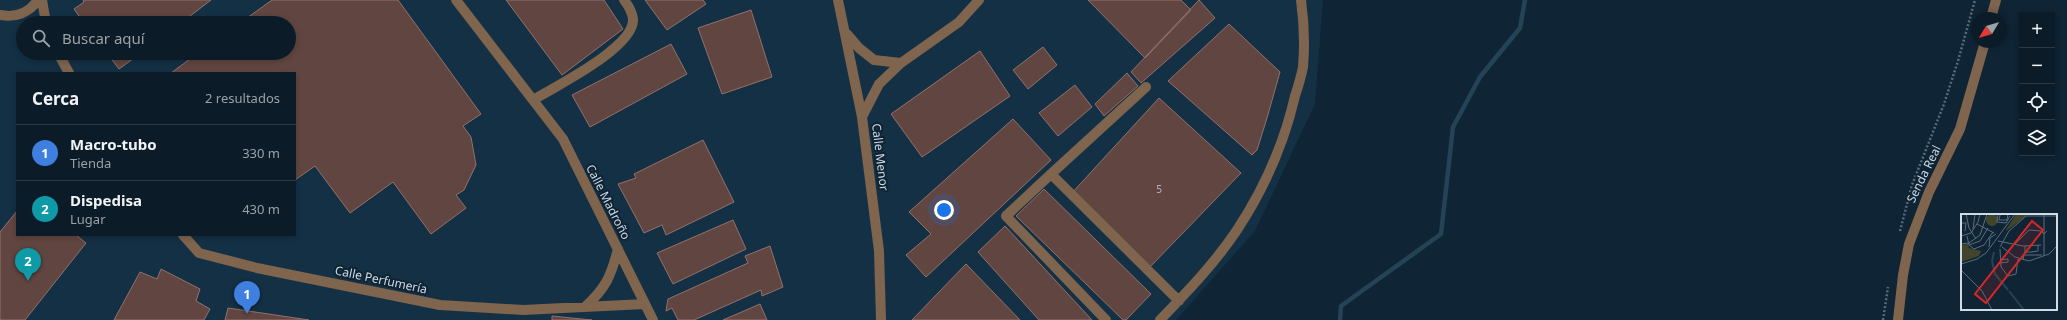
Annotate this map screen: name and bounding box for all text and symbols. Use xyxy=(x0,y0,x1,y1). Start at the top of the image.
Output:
north arrow xyxy=(1971,12,2007,48)
map controls xyxy=(2019,12,2055,156)
button: + xyxy=(2019,12,2055,48)
search box xyxy=(16,16,296,60)
icon: search xyxy=(30,27,52,49)
text: Buscar aquí xyxy=(62,28,145,48)
button: − xyxy=(2019,48,2055,84)
button: locate xyxy=(2019,84,2055,120)
text: Cerca xyxy=(32,87,79,110)
text: 2 resultados xyxy=(205,89,280,107)
button: layers xyxy=(2019,120,2055,156)
street label: Calle Menor xyxy=(868,122,893,192)
text: Macro-tubo xyxy=(70,134,157,154)
street label: Senda Real xyxy=(1902,142,1945,205)
text: 1 xyxy=(41,144,49,162)
text: 330 m xyxy=(242,144,280,162)
text: Tienda xyxy=(70,154,111,172)
street label: Calle Madroño xyxy=(582,161,635,242)
house number: 5 xyxy=(1156,182,1162,196)
text: Dispedisa xyxy=(70,190,142,210)
text: 2 xyxy=(41,200,49,218)
text: 430 m xyxy=(242,200,280,218)
your location xyxy=(934,200,954,220)
text: Lugar xyxy=(70,210,106,228)
inset map xyxy=(1961,214,2057,310)
pin: 2 xyxy=(15,248,41,281)
street label: Calle Perfumería xyxy=(334,261,429,298)
pin: 1 xyxy=(234,281,260,314)

